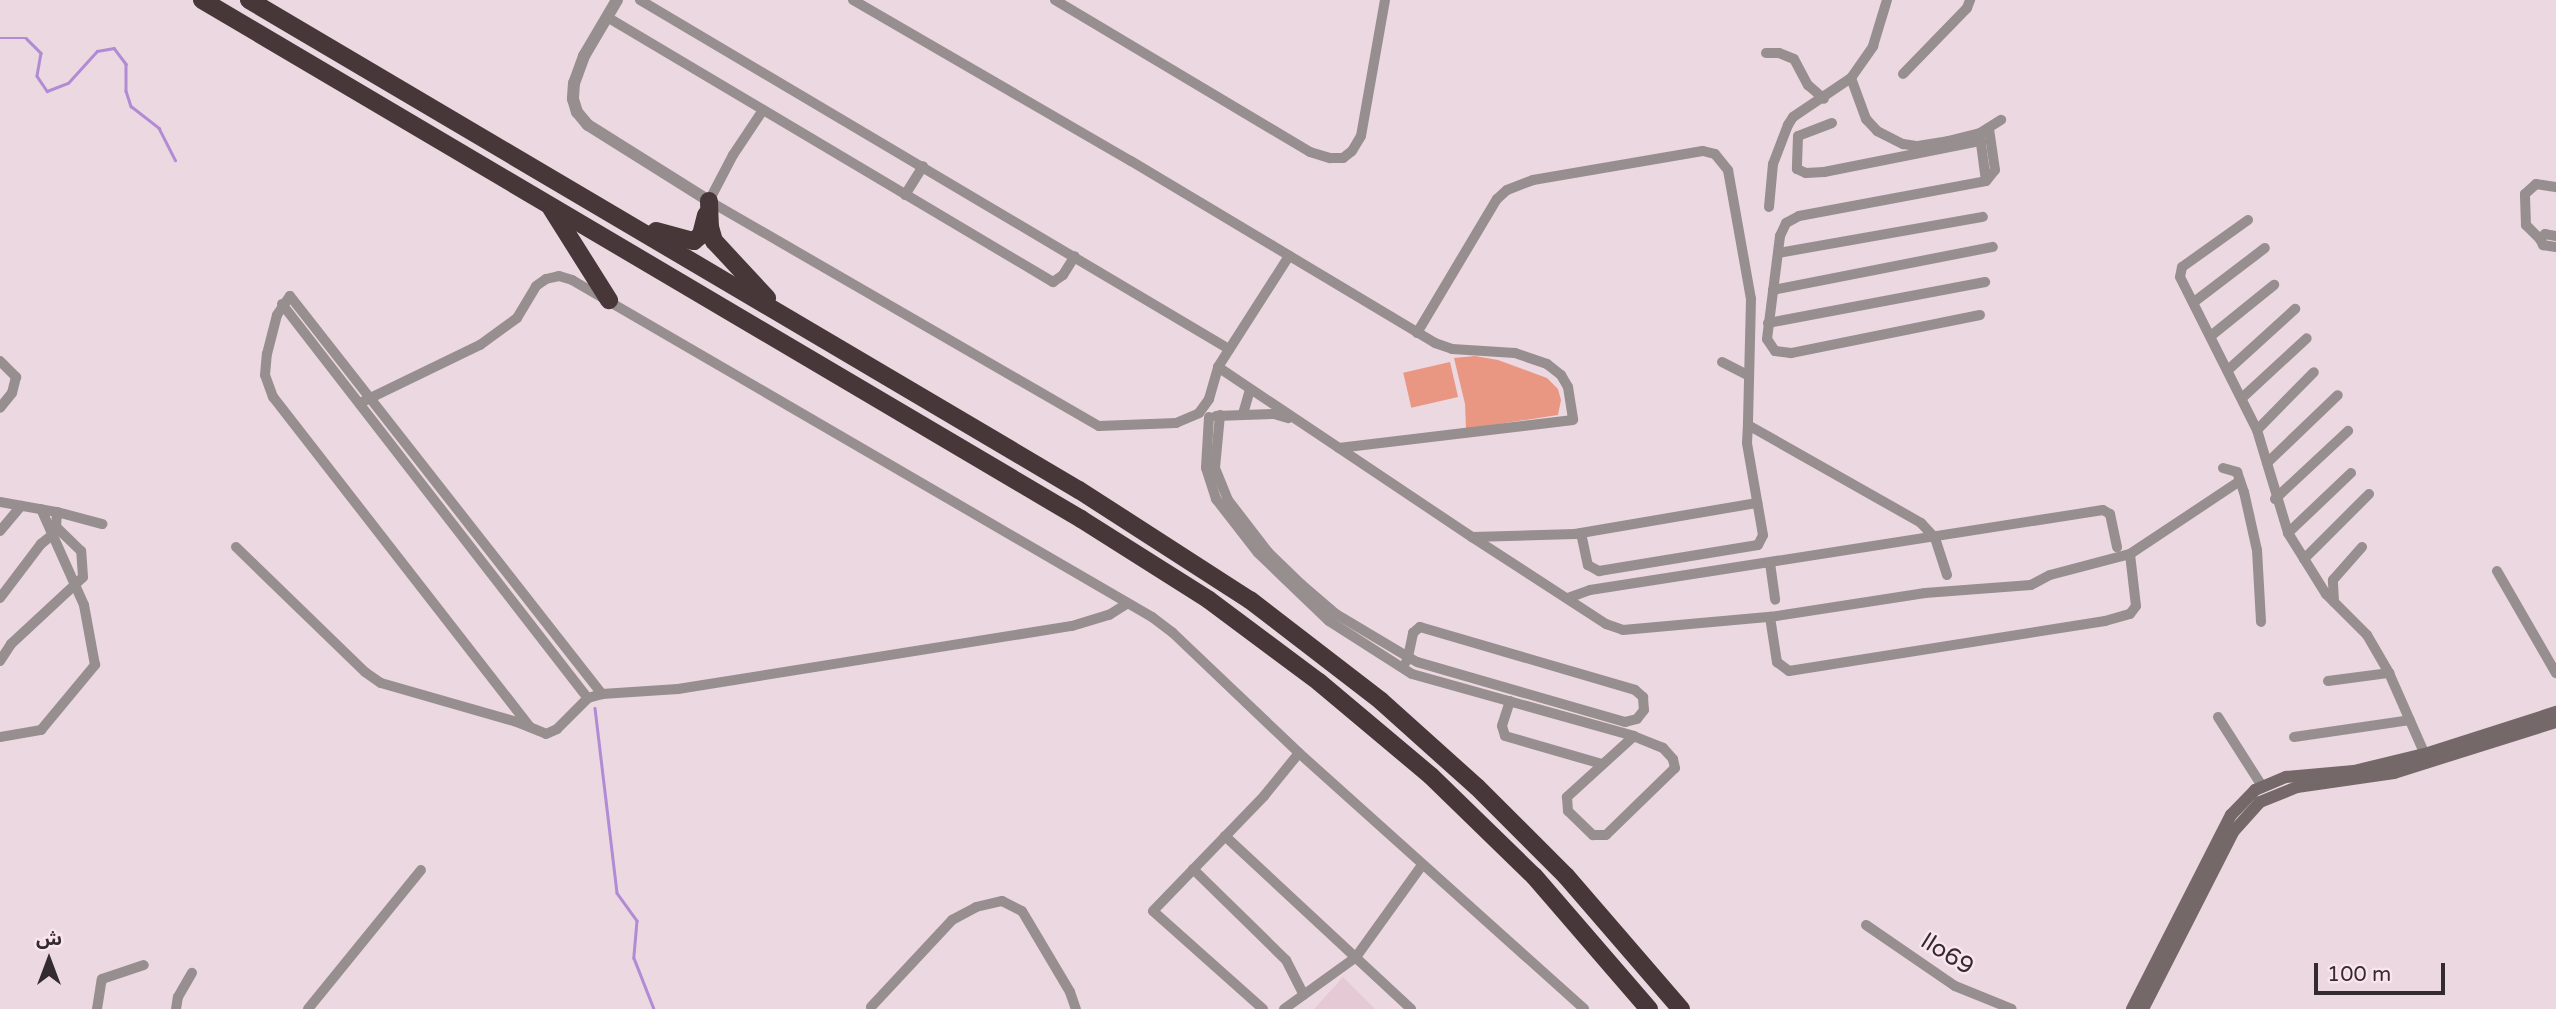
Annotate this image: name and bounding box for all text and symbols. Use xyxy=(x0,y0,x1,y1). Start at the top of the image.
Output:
north arrow xyxy=(14,925,84,995)
street label: Ilo69 xyxy=(1915,927,1979,981)
text: ش xyxy=(36,928,62,950)
scale bar xyxy=(2318,950,2449,994)
text: 100 m xyxy=(2327,962,2391,987)

